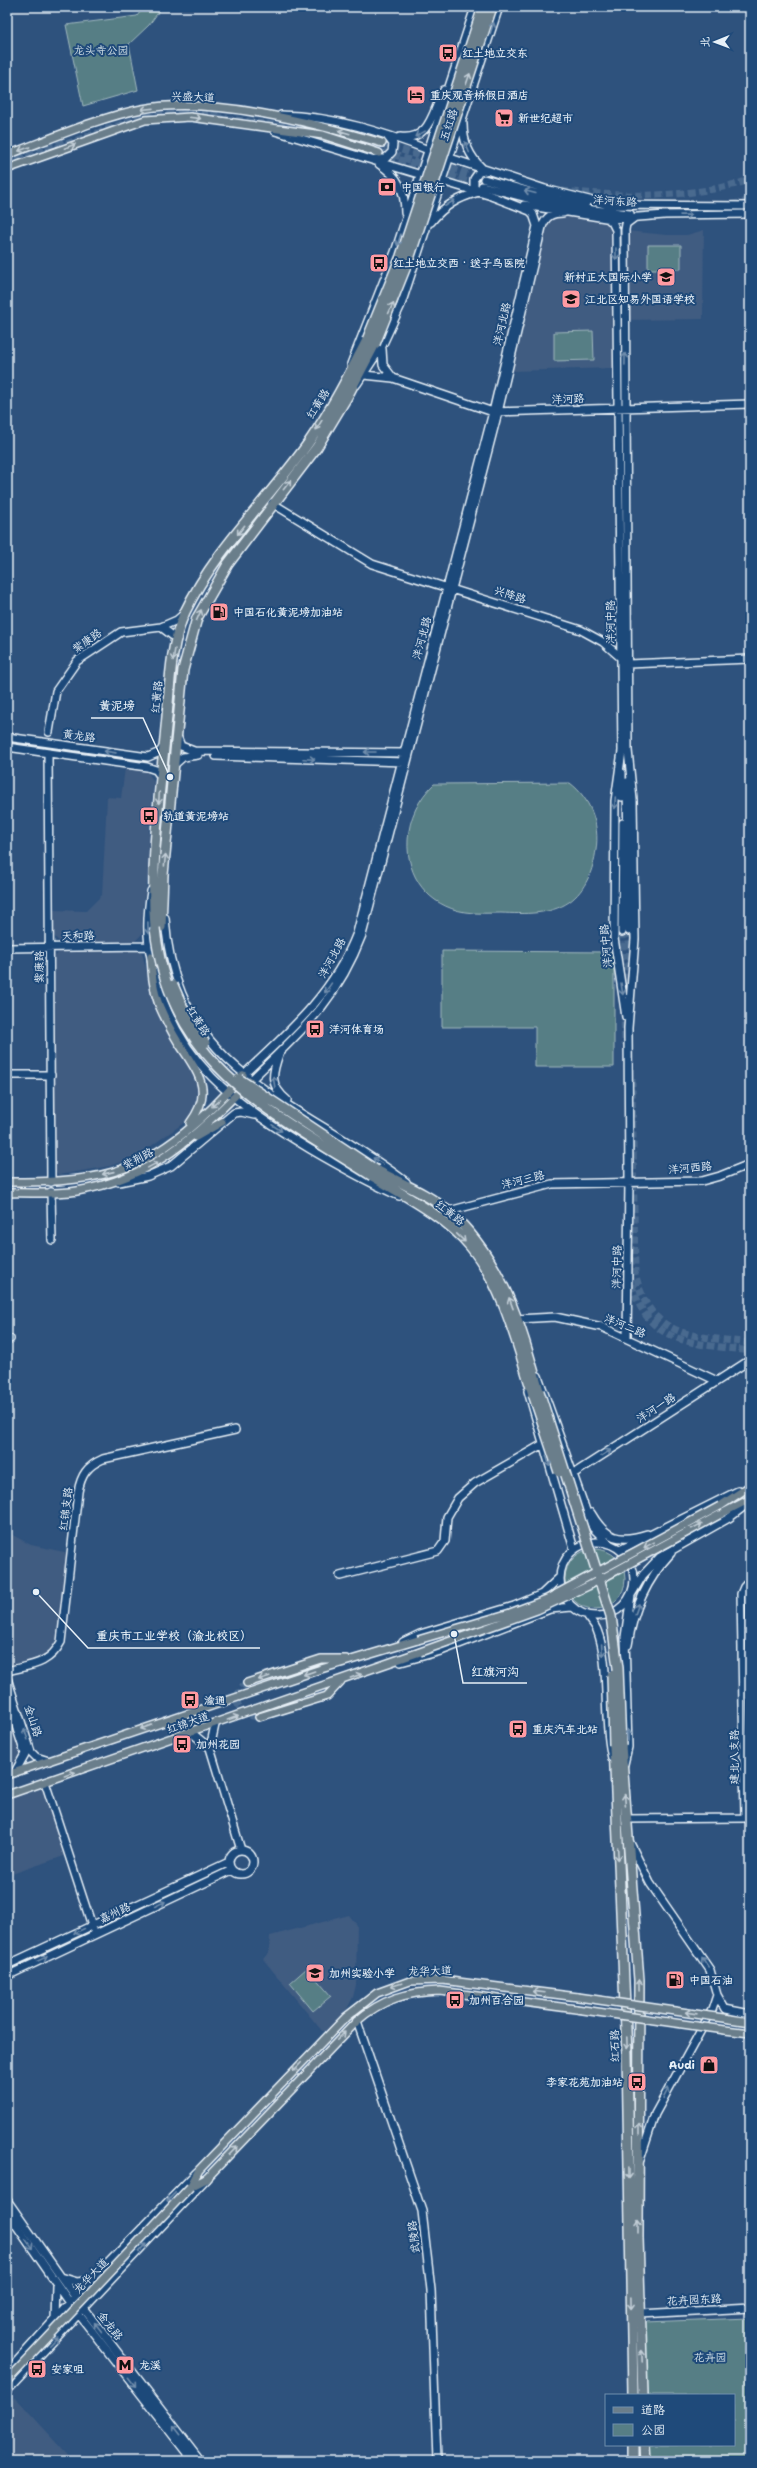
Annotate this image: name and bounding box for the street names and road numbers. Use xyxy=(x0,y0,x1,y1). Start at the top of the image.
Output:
street label: 兴盛大道 xyxy=(171,89,215,105)
street label: 五红路 xyxy=(437,107,461,143)
street label: 洋河东路 xyxy=(593,192,637,210)
street label: 洋河北路 xyxy=(490,301,514,347)
street label: 红黄路 xyxy=(303,386,333,422)
street label: 洋河路 xyxy=(551,391,585,407)
street label: 兴降路 xyxy=(492,583,528,607)
street label: 洋河中路 xyxy=(603,600,618,644)
street label: 洋河北路 xyxy=(409,615,435,661)
street label: 紫康路 xyxy=(69,625,105,657)
street label: 红黄路 xyxy=(148,680,166,714)
street label: 黄龙路 xyxy=(62,726,96,746)
street label: 洋河中路 xyxy=(597,923,615,969)
street label: 天和路 xyxy=(61,928,95,944)
street label: 洋河北路 xyxy=(315,935,349,981)
street label: 紫康路 xyxy=(32,951,47,984)
street label: 红黄路 xyxy=(183,1003,213,1039)
street label: 紫荆路 xyxy=(120,1145,156,1173)
street label: 洋河西路 xyxy=(667,1159,713,1177)
street label: 洋河三路 xyxy=(500,1167,546,1193)
street label: 红黄路 xyxy=(432,1197,468,1229)
street label: 洋河中路 xyxy=(609,1245,625,1289)
street label: 洋河二路 xyxy=(602,1311,648,1341)
street label: 洋河一路 xyxy=(633,1390,679,1426)
street label: 红锦支路 xyxy=(56,1486,76,1532)
street label: 金山路 xyxy=(21,1703,45,1739)
street label: 红锦大道 xyxy=(165,1709,211,1737)
street label: 建北八支路 xyxy=(727,1730,742,1785)
street label: 嘉州路 xyxy=(97,1899,133,1927)
street label: 龙华大道 xyxy=(408,1963,452,1979)
street label: 红石路 xyxy=(607,2029,623,2063)
street label: 武陵路 xyxy=(405,2220,423,2254)
street label: 龙华大道 xyxy=(70,2255,112,2297)
street label: 花卉园东路 xyxy=(666,2291,722,2309)
street label: 金龙路 xyxy=(94,2308,126,2344)

